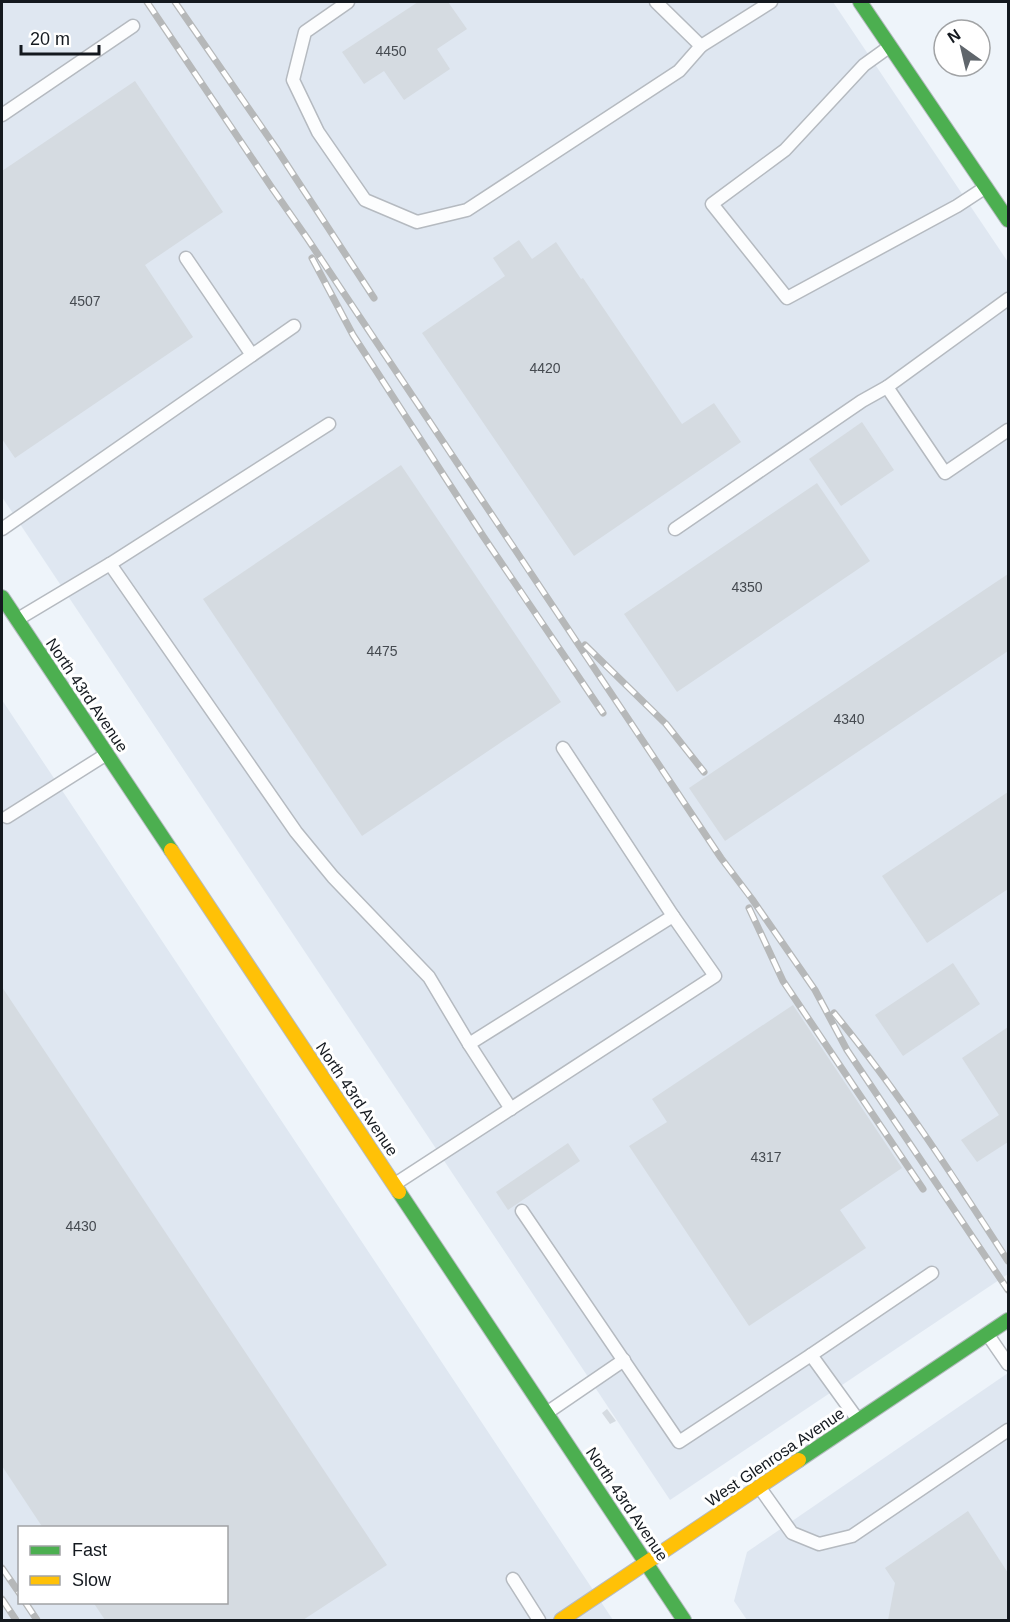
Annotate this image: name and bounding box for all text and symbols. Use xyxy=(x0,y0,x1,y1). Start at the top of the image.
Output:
scale bar xyxy=(21,18,99,56)
north arrow xyxy=(932,18,992,78)
text: N xyxy=(944,26,963,46)
text: 20 m xyxy=(30,29,70,49)
house number: 4450 xyxy=(375,43,407,59)
house number: 4507 xyxy=(69,293,101,309)
house number: 4420 xyxy=(529,360,561,376)
house number: 4350 xyxy=(731,579,763,595)
street label: North 43rd Avenue xyxy=(43,635,131,755)
house number: 4475 xyxy=(366,643,398,659)
house number: 4340 xyxy=(833,711,865,727)
street label: North 43rd Avenue xyxy=(313,1039,401,1159)
house number: 4317 xyxy=(750,1149,782,1165)
house number: 4430 xyxy=(65,1218,97,1234)
street label: West Glenrosa Avenue xyxy=(703,1404,847,1510)
street label: North 43rd Avenue xyxy=(583,1444,671,1564)
legend xyxy=(18,1526,228,1604)
text: Fast xyxy=(72,1540,107,1560)
text: Slow xyxy=(72,1570,112,1590)

